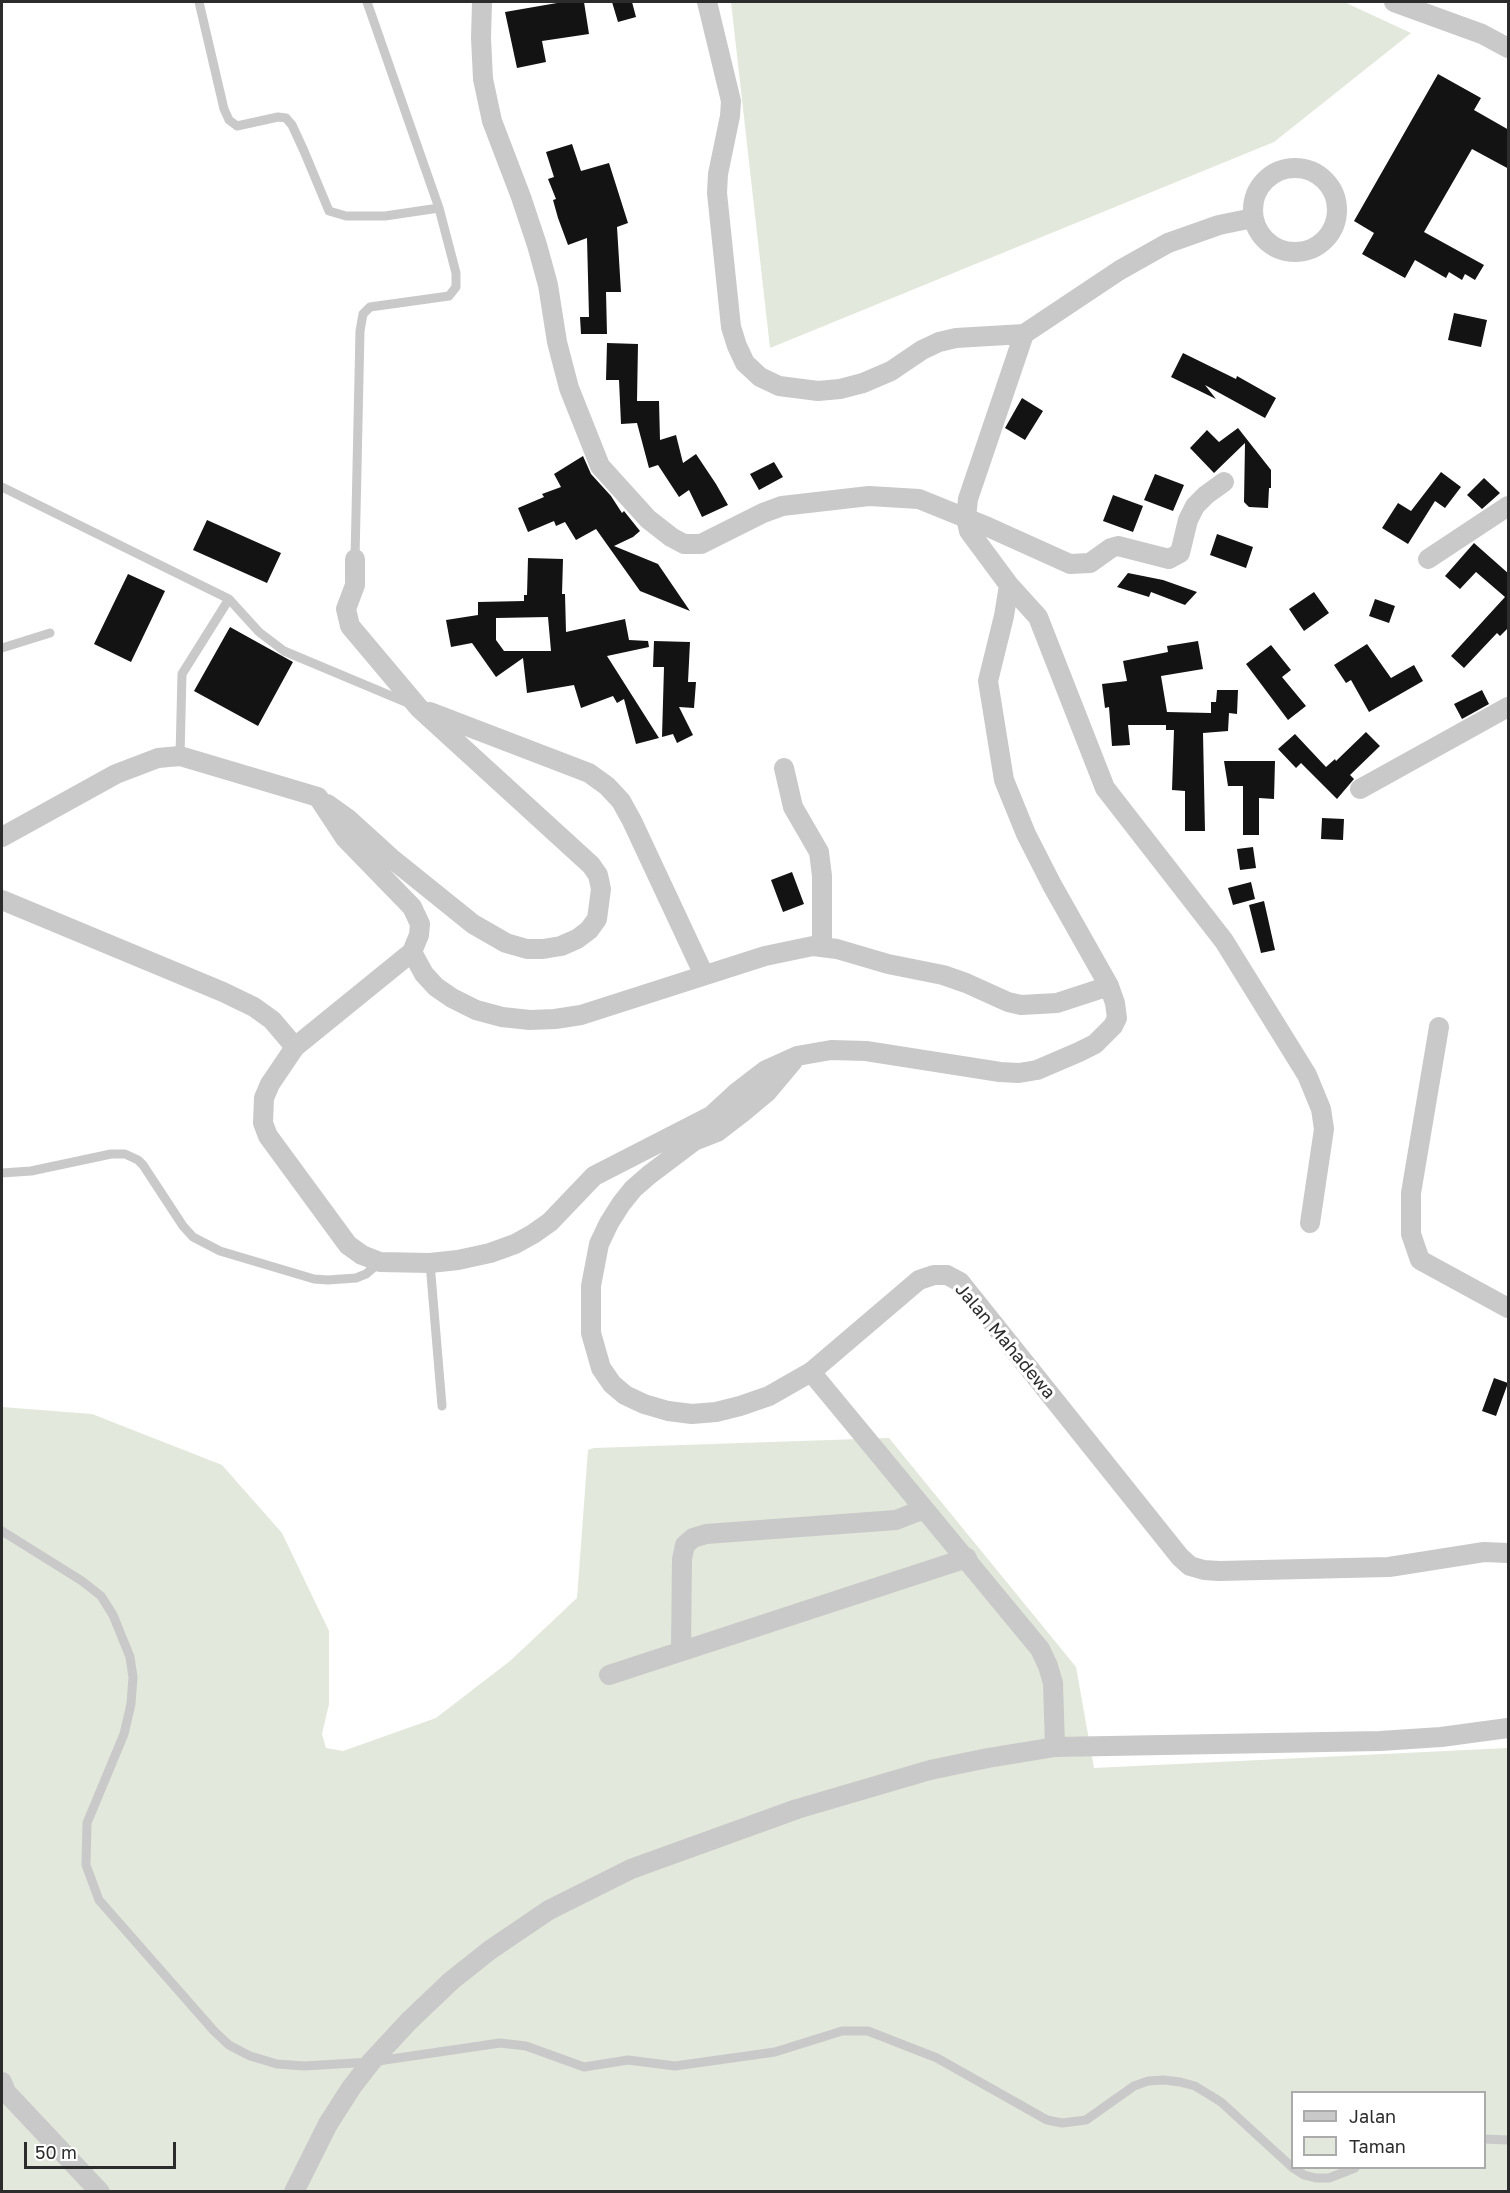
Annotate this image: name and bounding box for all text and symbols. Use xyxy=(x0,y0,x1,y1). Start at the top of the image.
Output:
street label: Jalan Mahadewa xyxy=(950,1279,1060,1403)
legend xyxy=(1291,2091,1486,2169)
text: Jalan xyxy=(1349,2105,1396,2127)
scale bar xyxy=(27,2130,178,2168)
text: Taman xyxy=(1349,2135,1406,2157)
text: 50 m xyxy=(35,2141,77,2163)

